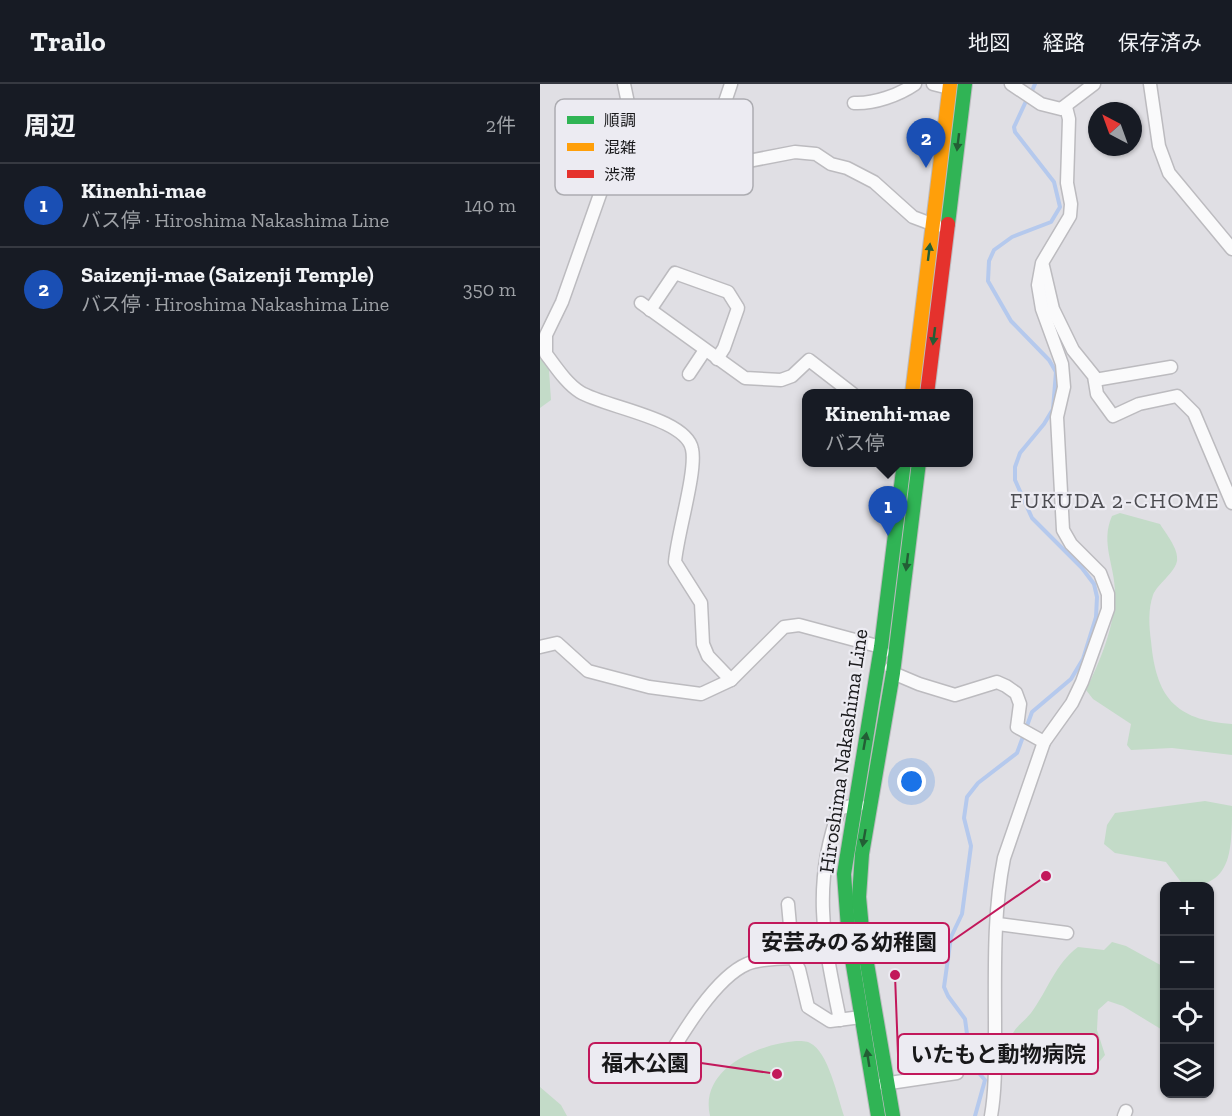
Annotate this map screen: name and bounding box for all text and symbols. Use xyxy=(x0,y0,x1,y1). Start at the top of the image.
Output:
text: Trailo xyxy=(30,25,106,58)
text: 地図 xyxy=(968,30,1010,55)
text: 経路 xyxy=(1043,30,1085,55)
text: 保存済み xyxy=(1118,30,1202,55)
legend xyxy=(555,99,753,195)
north arrow xyxy=(1088,102,1142,156)
text: 周辺 xyxy=(24,110,76,142)
text: 順調 xyxy=(604,111,636,130)
text: 2件 xyxy=(486,113,516,137)
pin: 2 xyxy=(906,118,946,168)
one-way arrow xyxy=(953,133,962,152)
text: 混雑 xyxy=(604,138,636,157)
text: 渋滞 xyxy=(604,165,636,184)
text: Kinenhi-mae xyxy=(81,177,206,204)
text: 1 xyxy=(39,193,48,217)
text: 140 m xyxy=(464,193,516,217)
text: バス停 · Hiroshima Nakashima Line xyxy=(81,208,389,232)
one-way arrow xyxy=(924,242,933,261)
text: Saizenji-mae (Saizenji Temple) xyxy=(81,261,374,288)
text: 2 xyxy=(38,277,49,301)
text: 350 m xyxy=(463,277,516,301)
text: バス停 · Hiroshima Nakashima Line xyxy=(81,292,389,316)
one-way arrow xyxy=(929,326,939,345)
popup xyxy=(802,389,973,467)
text: Kinenhi-mae xyxy=(825,400,950,427)
text: バス停 xyxy=(825,431,885,455)
pin: 1 xyxy=(868,486,908,536)
district label: FUKUDA 2-CHOME xyxy=(1010,487,1220,514)
one-way arrow xyxy=(902,553,911,572)
street label: Hiroshima Nakashima Line xyxy=(813,627,873,875)
one-way arrow xyxy=(860,731,869,750)
your location xyxy=(897,767,926,796)
one-way arrow xyxy=(860,829,869,848)
map controls xyxy=(1160,882,1214,1098)
button: + xyxy=(1160,882,1214,936)
callout: 安芸みのる幼稚園 xyxy=(749,923,949,963)
text: 安芸みのる幼稚園 xyxy=(761,929,937,956)
button: − xyxy=(1160,936,1214,990)
button: locate xyxy=(1160,990,1214,1044)
callout: いたもと動物病院 xyxy=(898,1034,1098,1074)
text: いたもと動物病院 xyxy=(910,1041,1086,1068)
callout: 福木公園 xyxy=(589,1043,701,1083)
button: layers xyxy=(1160,1044,1214,1098)
one-way arrow xyxy=(864,1049,873,1068)
text: 福木公園 xyxy=(601,1050,689,1077)

